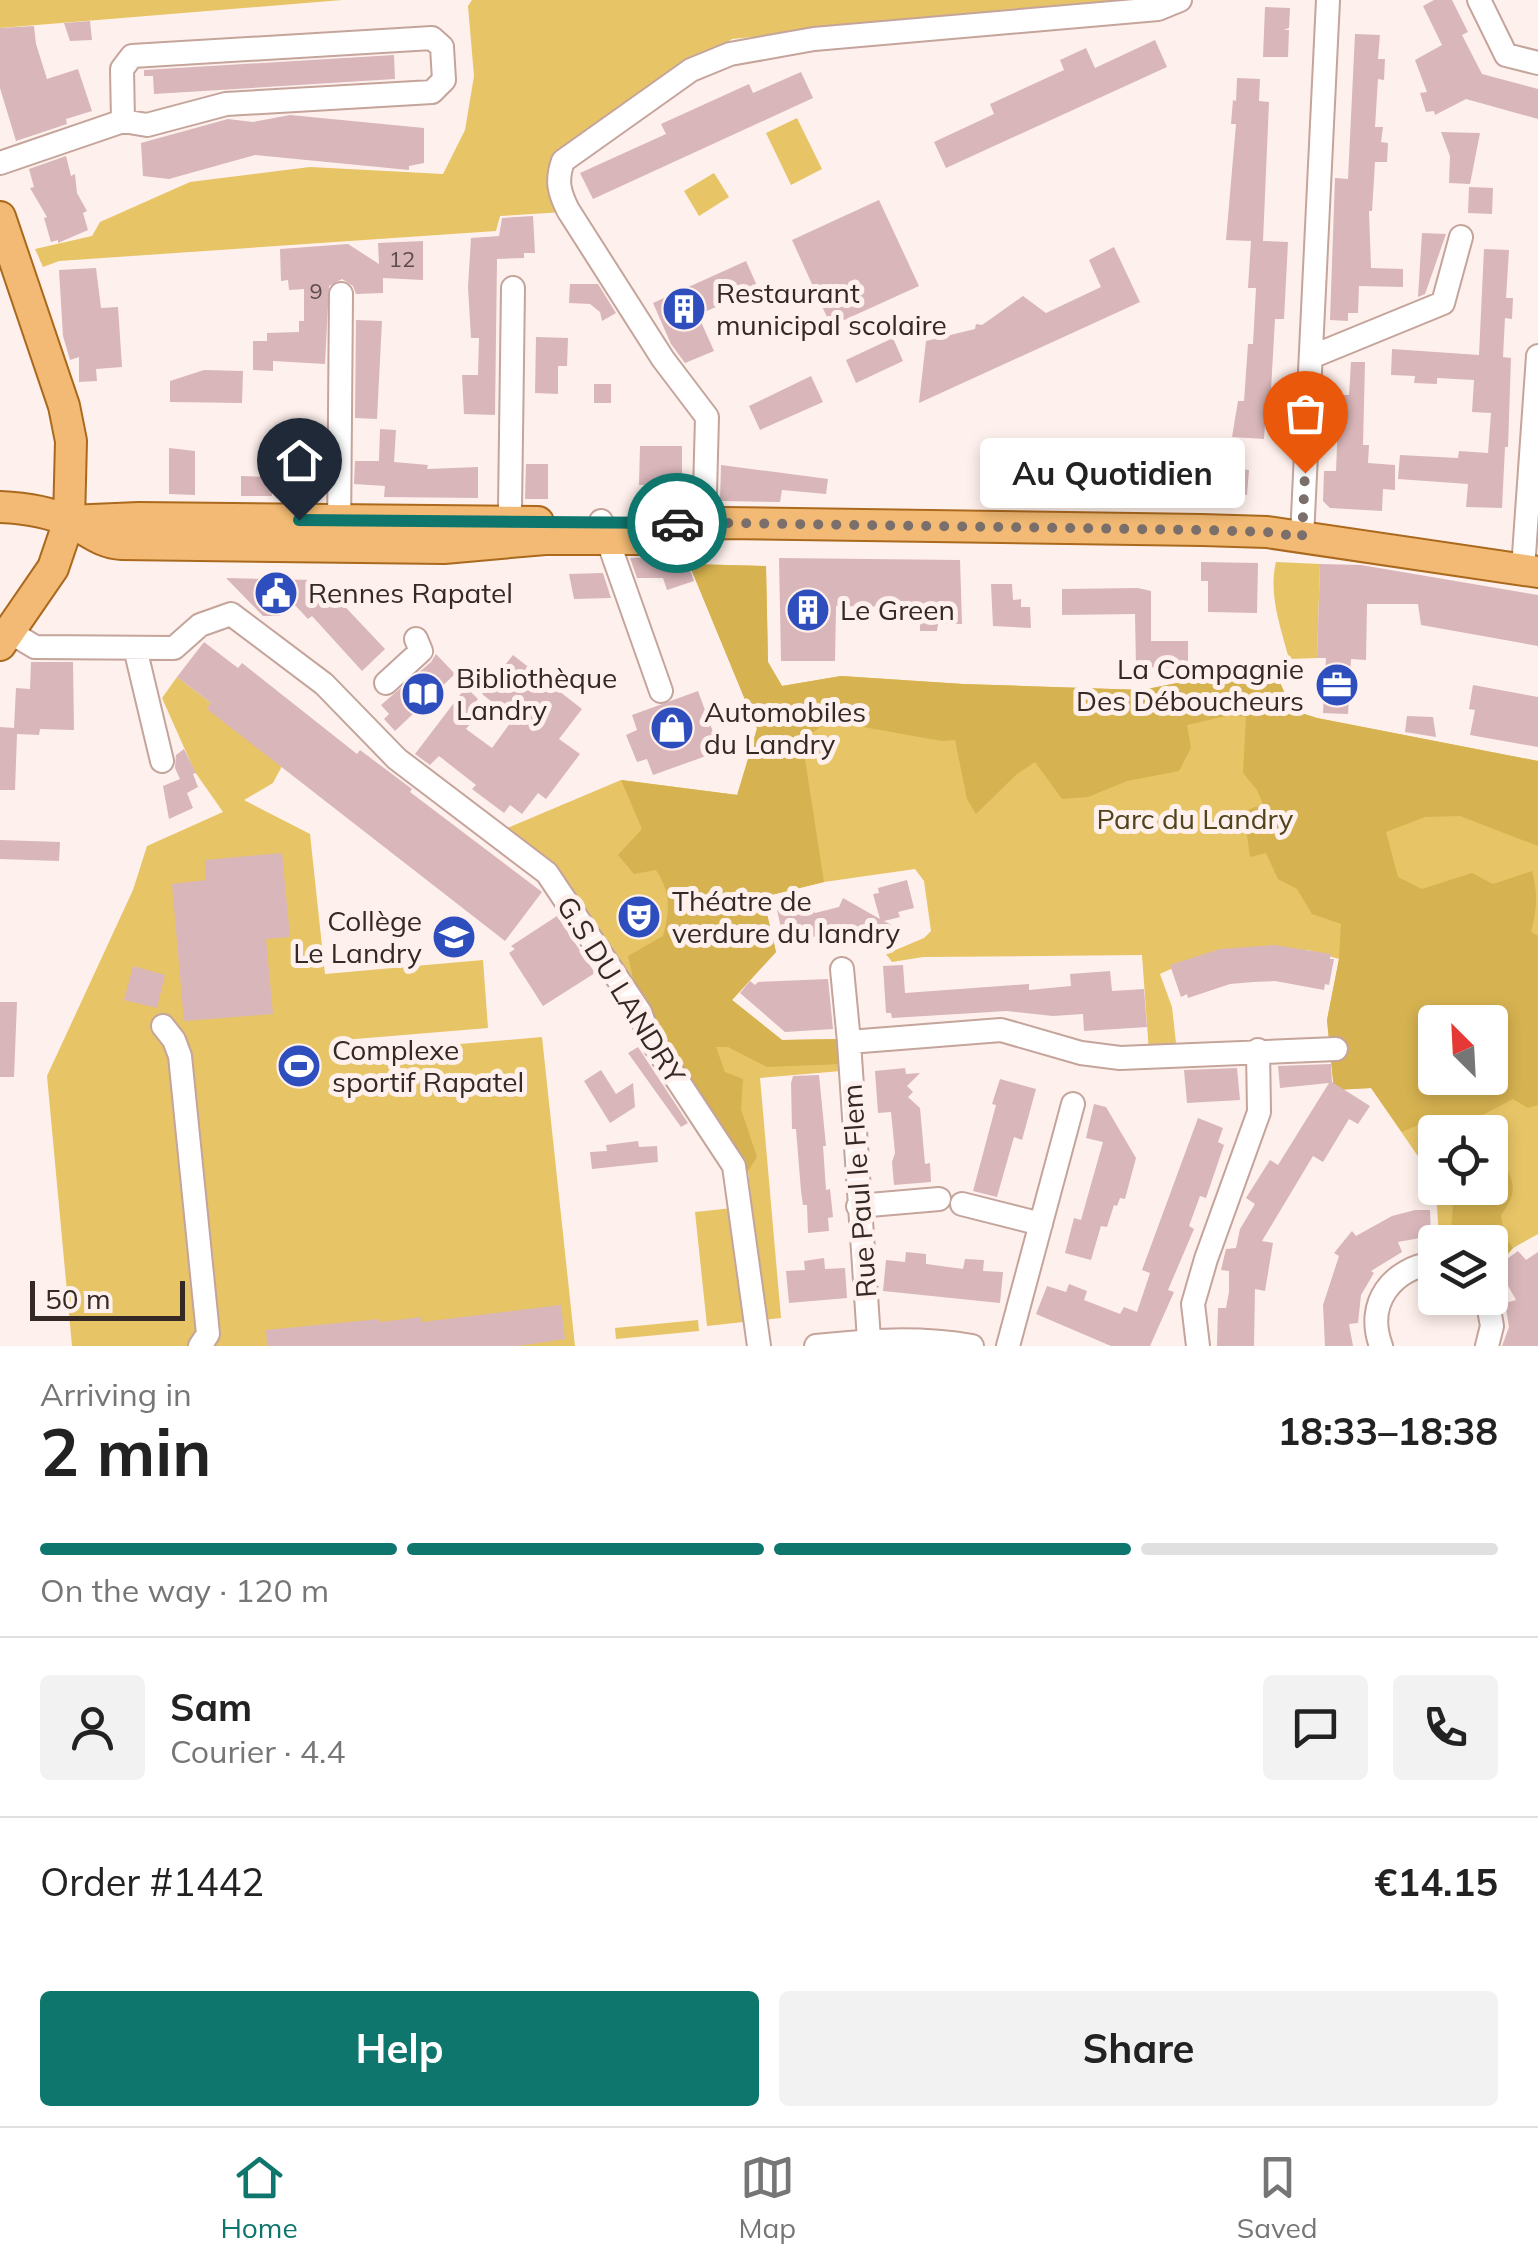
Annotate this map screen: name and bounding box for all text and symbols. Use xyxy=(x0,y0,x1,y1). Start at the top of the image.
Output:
house number: 12 xyxy=(389,245,415,273)
place label: Restaurant municipal scolaire xyxy=(716,275,947,342)
house number: 9 xyxy=(309,277,323,305)
building icon: Restaurant municipal scolaire xyxy=(661,286,707,332)
pin xyxy=(1263,371,1348,474)
icon: bag xyxy=(1278,386,1333,441)
pin xyxy=(257,418,342,521)
icon: home xyxy=(272,433,327,488)
callout: Au Quotidien xyxy=(980,438,1245,508)
text: Au Quotidien xyxy=(1012,453,1213,493)
courier xyxy=(627,473,727,573)
icon: car xyxy=(650,496,705,551)
public building icon: Rennes Rapatel xyxy=(253,570,299,616)
place label: Rennes Rapatel xyxy=(308,575,513,610)
building icon: Le Green xyxy=(785,587,831,633)
place label: Le Green xyxy=(840,592,955,627)
place label: La Compagnie Des Déboucheurs xyxy=(1076,651,1304,718)
place label: Bibliothèque Landry xyxy=(456,660,617,727)
office icon: La Compagnie Des Déboucheurs xyxy=(1314,662,1360,708)
library icon: Bibliothèque Landry xyxy=(400,671,446,717)
place label: Automobiles du Landry xyxy=(704,694,866,761)
shop icon: Automobiles du Landry xyxy=(649,705,695,751)
park label: Parc du Landry xyxy=(1097,801,1294,836)
place label: Théatre de verdure du landry xyxy=(672,883,900,950)
street label: G.S DU LANDRY xyxy=(550,890,693,1091)
theatre icon: Théatre de verdure du landry xyxy=(616,894,662,940)
place label: Collège Le Landry xyxy=(293,903,422,970)
school or university icon: Collège Le Landry xyxy=(431,914,477,960)
north arrow xyxy=(1418,1005,1508,1095)
map controls xyxy=(1418,1005,1508,1315)
place label: Complexe sportif Rapatel xyxy=(332,1032,524,1099)
sports icon: Complexe sportif Rapatel xyxy=(276,1043,322,1089)
street label: Rue Paul le Flem xyxy=(834,1083,883,1299)
button: locate xyxy=(1418,1115,1508,1205)
button: layers xyxy=(1418,1225,1508,1315)
scale bar xyxy=(30,1276,185,1320)
text: 50 m xyxy=(45,1281,111,1316)
text: Arriving in xyxy=(40,1374,192,1414)
text: 18:33–18:38 xyxy=(1278,1407,1498,1455)
text: 2 min xyxy=(40,1411,211,1492)
text: On the way · 120 m xyxy=(40,1570,329,1610)
button: person xyxy=(40,1675,145,1780)
button: chat xyxy=(1263,1675,1368,1780)
button: phone xyxy=(1393,1675,1498,1780)
text: Sam xyxy=(170,1683,252,1731)
text: Courier · 4.4 xyxy=(170,1731,346,1771)
text: Order #1442 xyxy=(40,1858,264,1906)
text: €14.15 xyxy=(1375,1858,1498,1906)
button: Help xyxy=(40,1991,759,2106)
button: Share xyxy=(779,1991,1498,2106)
tab: Home xyxy=(220,2150,298,2245)
tab: Map xyxy=(738,2150,796,2245)
tab: Saved xyxy=(1237,2150,1318,2245)

